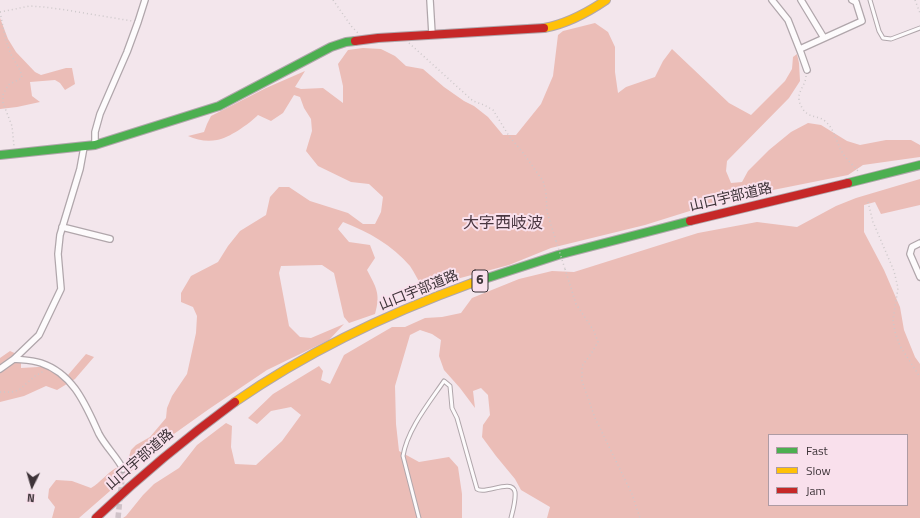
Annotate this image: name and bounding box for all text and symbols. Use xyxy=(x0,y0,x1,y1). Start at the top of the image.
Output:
street label: 山口宇部道路 xyxy=(688,180,774,216)
district label: 大字西岐波 xyxy=(463,214,543,234)
street label: 山口宇部道路 xyxy=(377,267,461,315)
road number: 6 xyxy=(472,270,488,292)
street label: 山口宇部道路 xyxy=(103,426,177,494)
legend xyxy=(768,434,908,506)
text: Fast xyxy=(806,441,828,460)
text: Slow xyxy=(806,461,831,480)
north arrow xyxy=(12,466,52,506)
text: Jam xyxy=(806,481,826,500)
text: N xyxy=(26,490,35,506)

